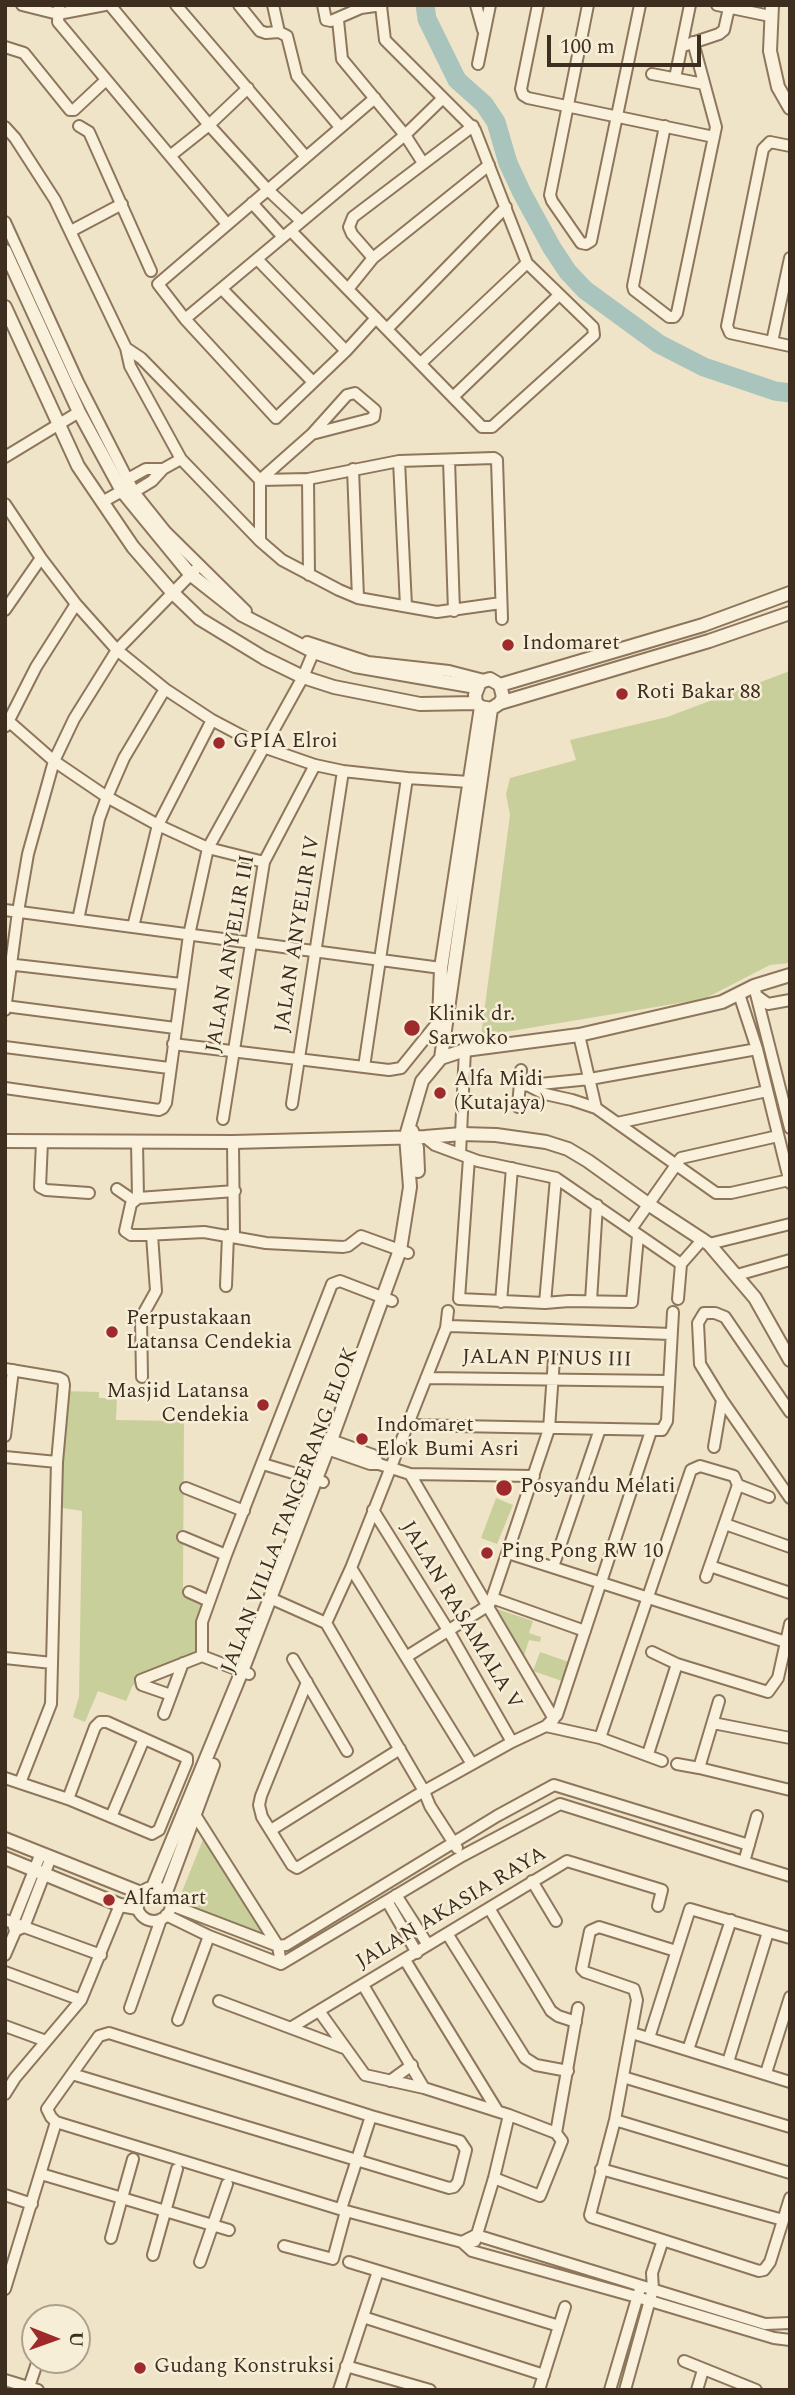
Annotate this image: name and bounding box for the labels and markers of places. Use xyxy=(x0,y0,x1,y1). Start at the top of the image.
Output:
place label: Indomaret xyxy=(522,632,620,658)
marker: Indomaret xyxy=(500,637,516,653)
place label: Roti Bakar 88 xyxy=(636,681,761,707)
marker: Roti Bakar 88 xyxy=(614,686,630,702)
place label: GPIA Elroi xyxy=(233,730,338,756)
marker: GPIA Elroi xyxy=(211,735,227,751)
place label: Klinik dr. Sarwoko xyxy=(428,1003,515,1053)
marker: Klinik dr. Sarwoko xyxy=(402,1018,422,1038)
place label: Alfa Midi (Kutajaya) xyxy=(454,1068,546,1118)
marker: Alfa Midi (Kutajaya) xyxy=(432,1085,448,1101)
place label: Perpustakaan Latansa Cendekia xyxy=(126,1307,292,1357)
marker: Perpustakaan Latansa Cendekia xyxy=(104,1324,120,1340)
place label: Masjid Latansa Cendekia xyxy=(107,1380,249,1430)
marker: Masjid Latansa Cendekia xyxy=(255,1397,271,1413)
place label: Indomaret Elok Bumi Asri xyxy=(376,1414,519,1464)
marker: Indomaret Elok Bumi Asri xyxy=(354,1431,370,1447)
place label: Posyandu Melati xyxy=(520,1475,675,1501)
marker: Posyandu Melati xyxy=(494,1478,514,1498)
place label: Ping Pong RW 10 xyxy=(501,1540,663,1566)
marker: Ping Pong RW 10 xyxy=(479,1545,495,1561)
place label: Alfamart xyxy=(123,1887,206,1913)
marker: Alfamart xyxy=(101,1892,117,1908)
place label: Gudang Konstruksi xyxy=(154,2355,335,2381)
marker: Gudang Konstruksi xyxy=(132,2360,148,2376)

